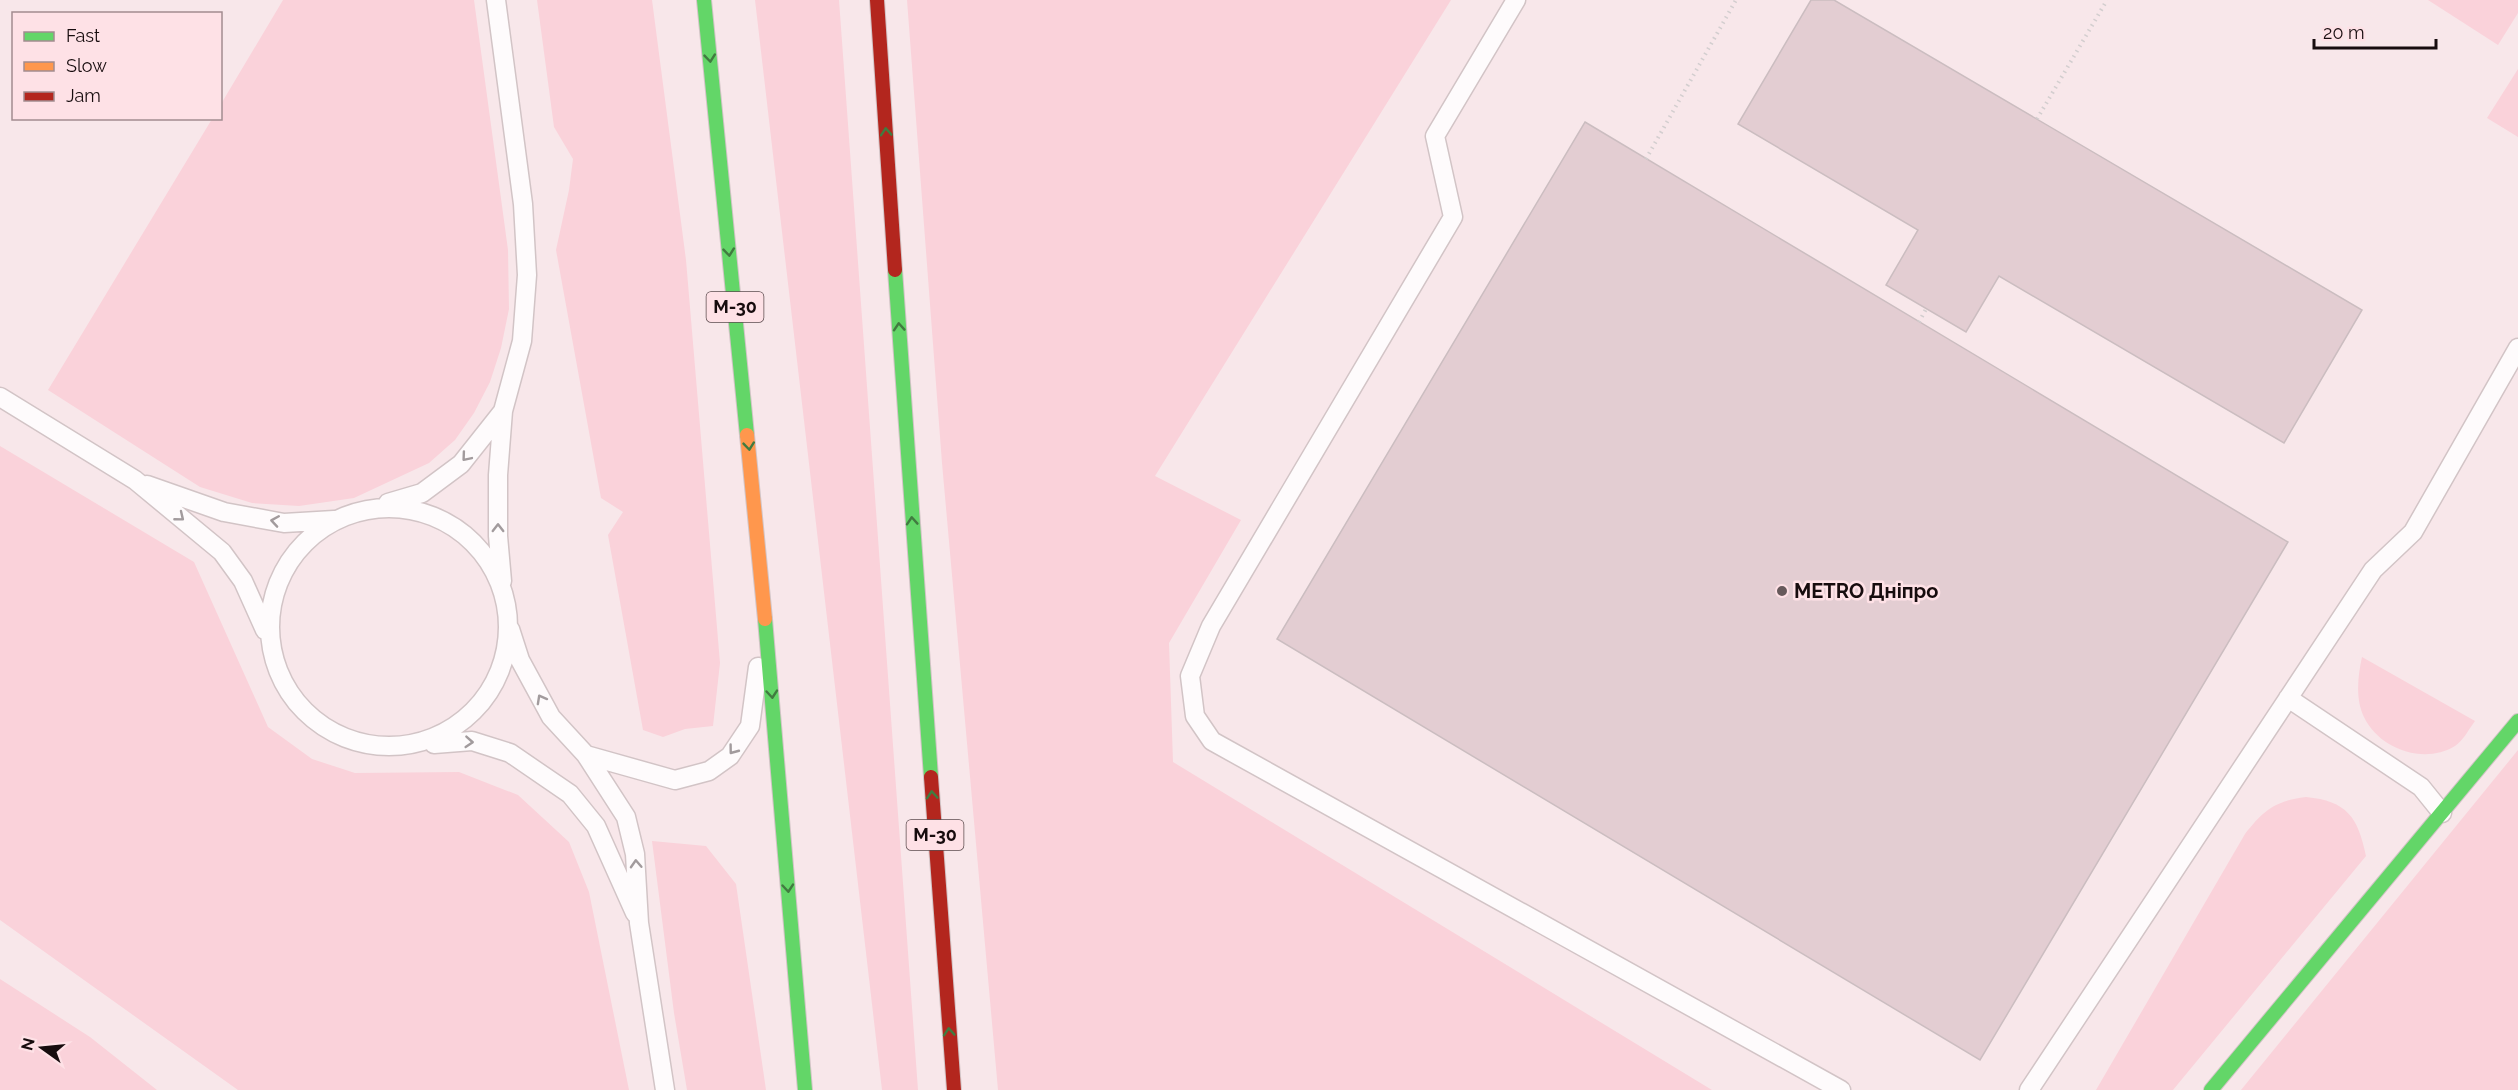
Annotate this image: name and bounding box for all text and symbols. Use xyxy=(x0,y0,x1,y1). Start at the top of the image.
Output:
legend xyxy=(12,12,222,120)
scale bar xyxy=(2314,12,2436,50)
text: 20 m xyxy=(2323,22,2365,43)
text: Fast xyxy=(66,25,100,46)
one-way arrow xyxy=(703,54,716,63)
text: Slow xyxy=(66,55,107,76)
text: Jam xyxy=(66,85,101,106)
one-way arrow xyxy=(880,128,893,137)
one-way arrow xyxy=(722,248,735,257)
road number: М-30 xyxy=(706,292,764,322)
one-way arrow xyxy=(893,322,906,331)
one-way arrow xyxy=(742,442,755,451)
one-way arrow xyxy=(463,450,474,461)
one-way arrow xyxy=(173,510,184,521)
one-way arrow xyxy=(271,515,281,528)
one-way arrow xyxy=(906,517,919,526)
one-way arrow xyxy=(492,523,504,532)
place label: METRO Дніпро xyxy=(1794,579,1938,603)
marker: METRO Дніпро xyxy=(1775,584,1789,598)
one-way arrow xyxy=(765,689,778,698)
one-way arrow xyxy=(537,694,548,705)
one-way arrow xyxy=(465,736,474,749)
one-way arrow xyxy=(729,744,740,755)
one-way arrow xyxy=(926,791,939,800)
road number: М-30 xyxy=(906,820,964,850)
one-way arrow xyxy=(630,860,643,869)
one-way arrow xyxy=(781,883,794,892)
north arrow xyxy=(12,1018,72,1078)
one-way arrow xyxy=(943,1027,956,1036)
text: N xyxy=(17,1036,39,1053)

